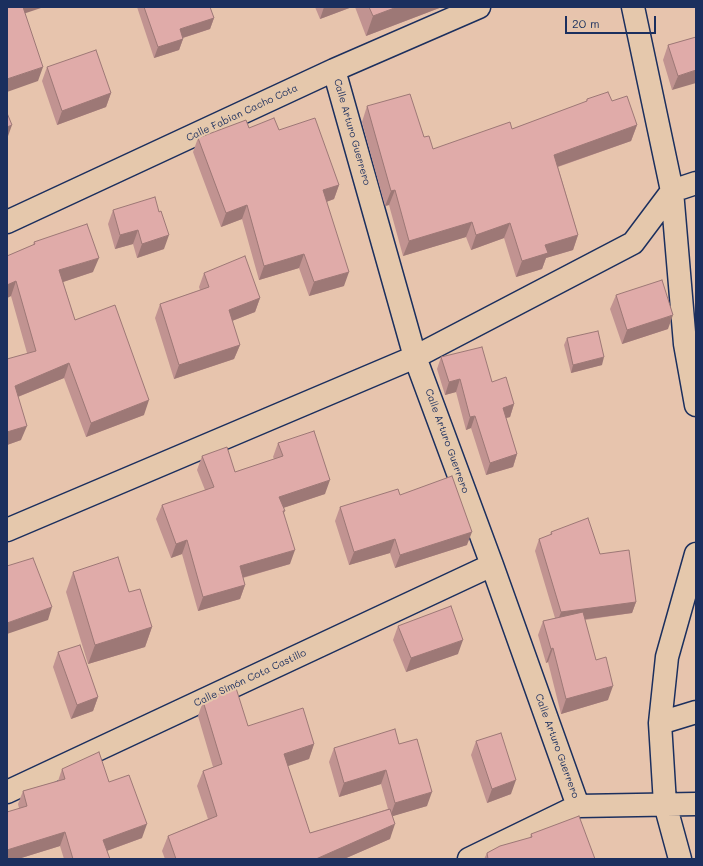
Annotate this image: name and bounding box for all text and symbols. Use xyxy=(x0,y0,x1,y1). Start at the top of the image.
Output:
scale bar xyxy=(567,8,658,34)
text: 20 m xyxy=(572,15,600,31)
street label: Calle Arturo Guerrero xyxy=(331,77,373,187)
street label: Calle Fabian Cacho Cota xyxy=(184,82,300,144)
street label: Calle Arturo Guerrero xyxy=(423,387,471,495)
street label: Calle Simón Cota Castillo xyxy=(192,647,308,709)
street label: Calle Arturo Guerrero xyxy=(533,692,581,800)

